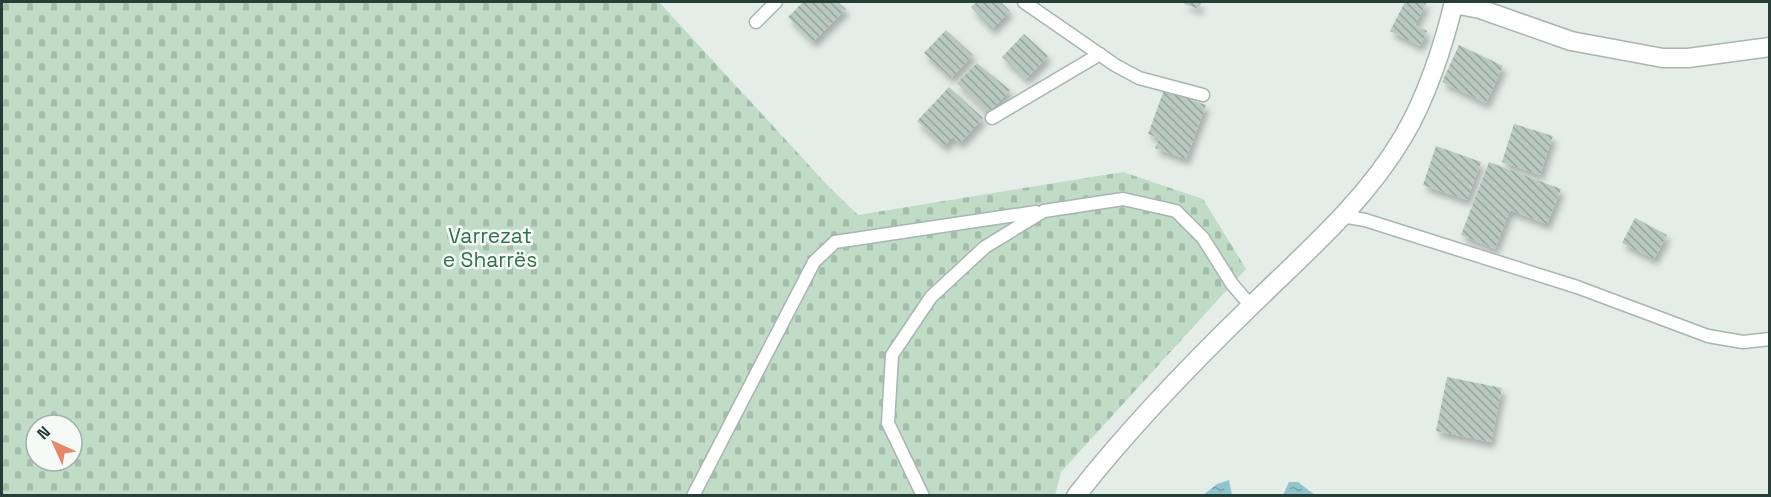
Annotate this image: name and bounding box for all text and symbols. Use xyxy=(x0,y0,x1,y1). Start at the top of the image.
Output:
park label: Varrezat e Sharrës xyxy=(443,222,537,273)
north arrow xyxy=(24,413,84,473)
text: N xyxy=(33,422,55,444)

